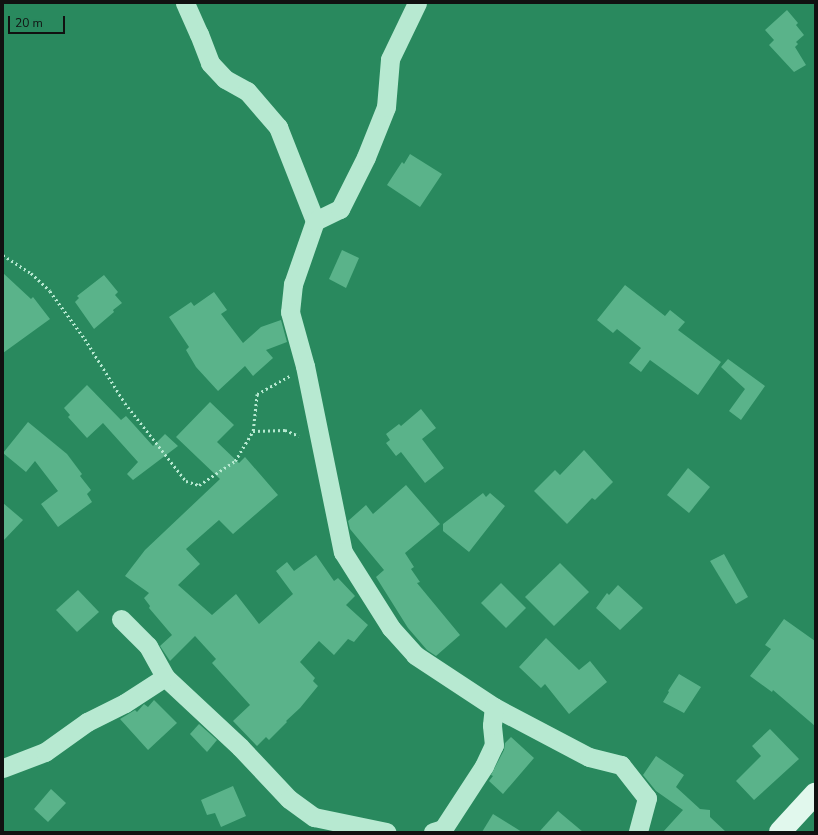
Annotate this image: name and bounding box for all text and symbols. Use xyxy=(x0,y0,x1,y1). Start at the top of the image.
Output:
scale bar xyxy=(10,8,67,34)
text: 20 m xyxy=(15,15,43,31)

